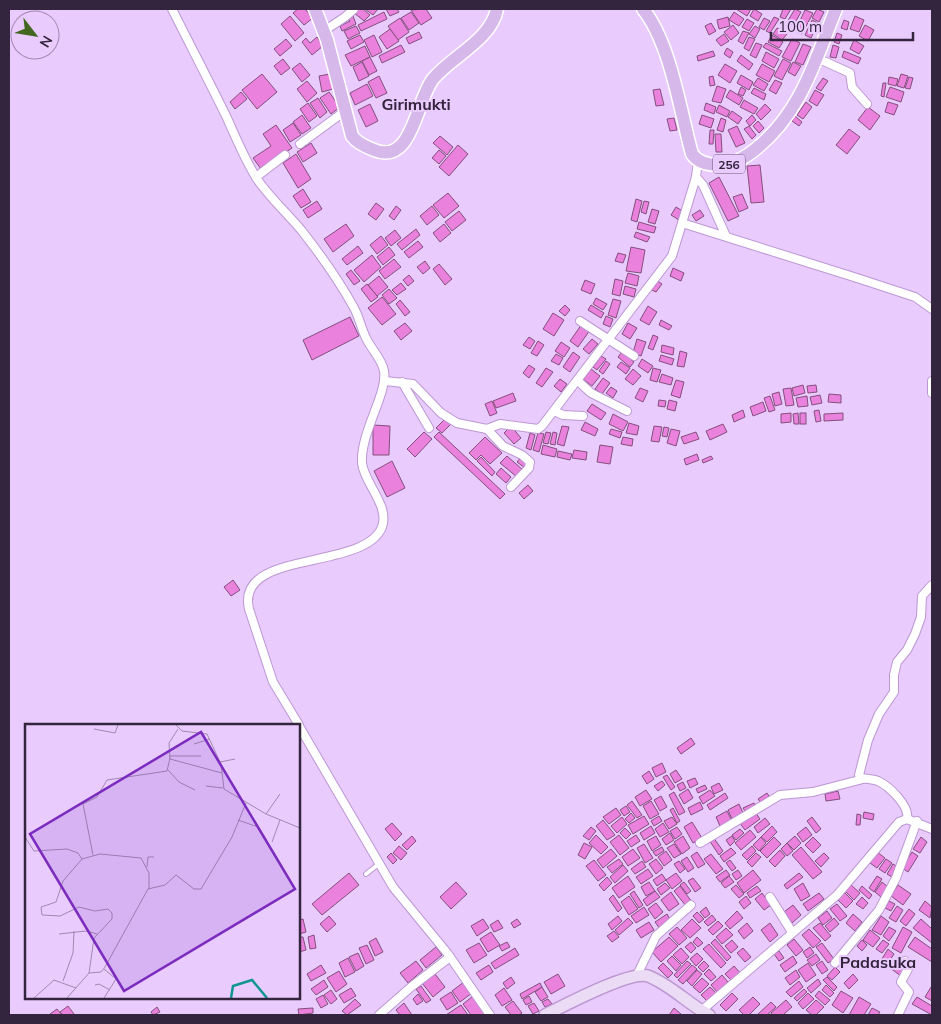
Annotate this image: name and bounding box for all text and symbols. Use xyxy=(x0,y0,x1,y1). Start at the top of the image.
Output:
north arrow xyxy=(10,10,60,60)
scale bar xyxy=(771,10,914,42)
text: 100 m xyxy=(778,17,822,36)
text: N xyxy=(36,33,57,51)
district label: Girimukti xyxy=(381,94,451,114)
road number: 256 xyxy=(713,154,745,173)
inset map xyxy=(25,724,300,999)
district label: Padasuka xyxy=(840,952,916,972)

